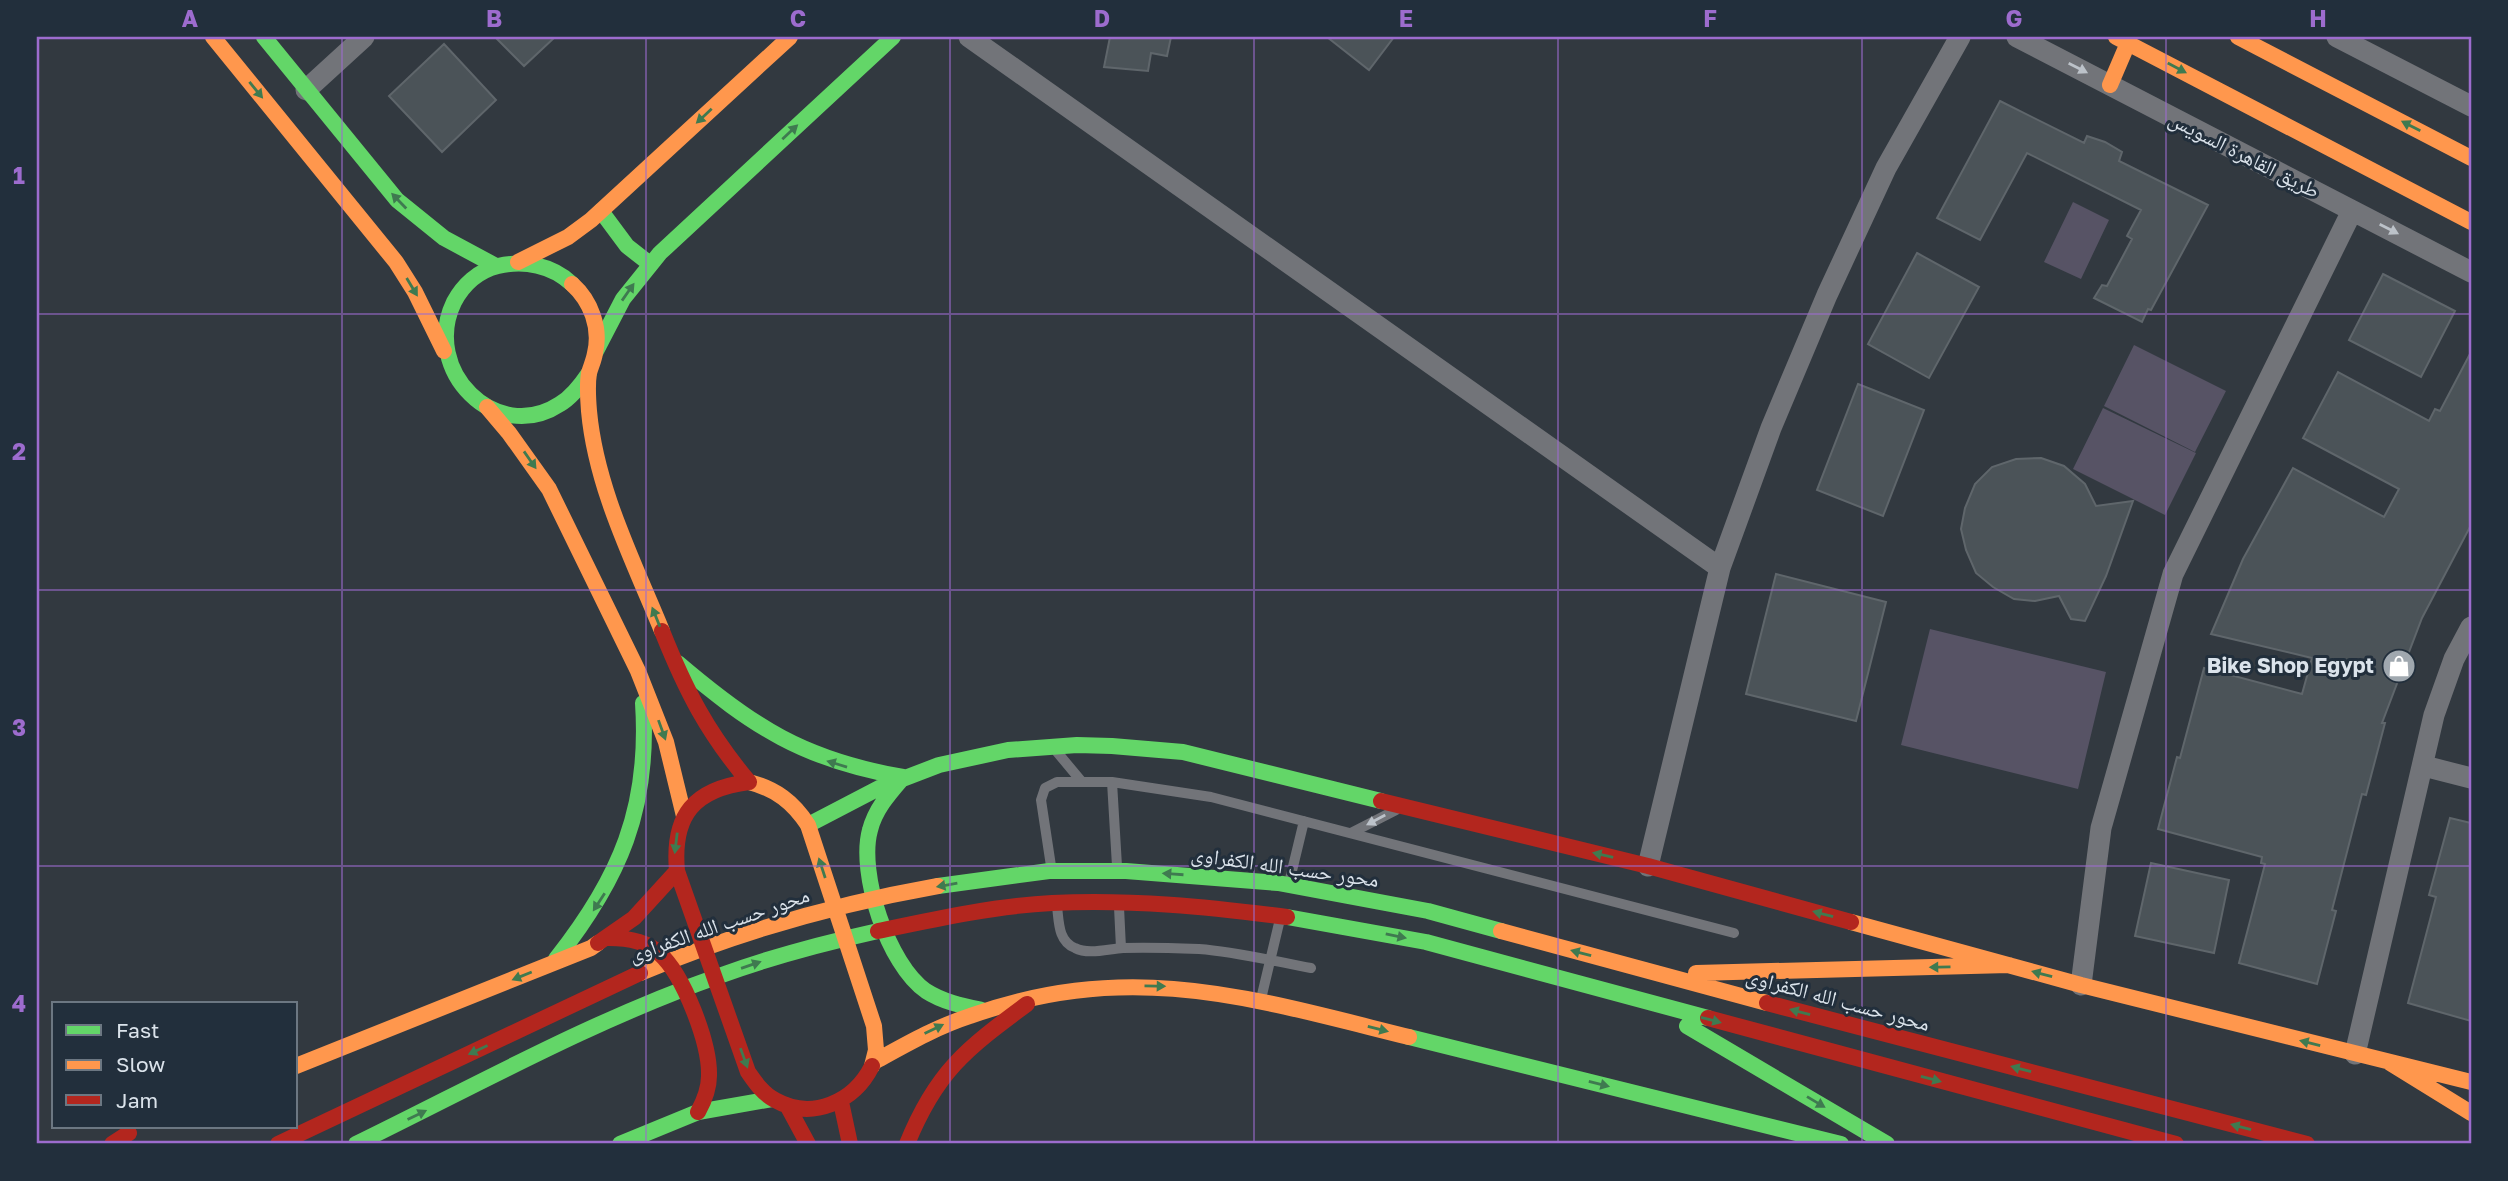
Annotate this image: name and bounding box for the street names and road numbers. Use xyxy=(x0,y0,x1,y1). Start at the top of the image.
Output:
street label: طريق القاهرة السويس xyxy=(2164,105,2324,204)
street label: محور حسب الله الكفراوى xyxy=(1190,840,1381,892)
street label: محور حسب الله الكفراوى xyxy=(625,881,812,967)
street label: محور حسب الله الكفراوى xyxy=(1743,962,1933,1036)

